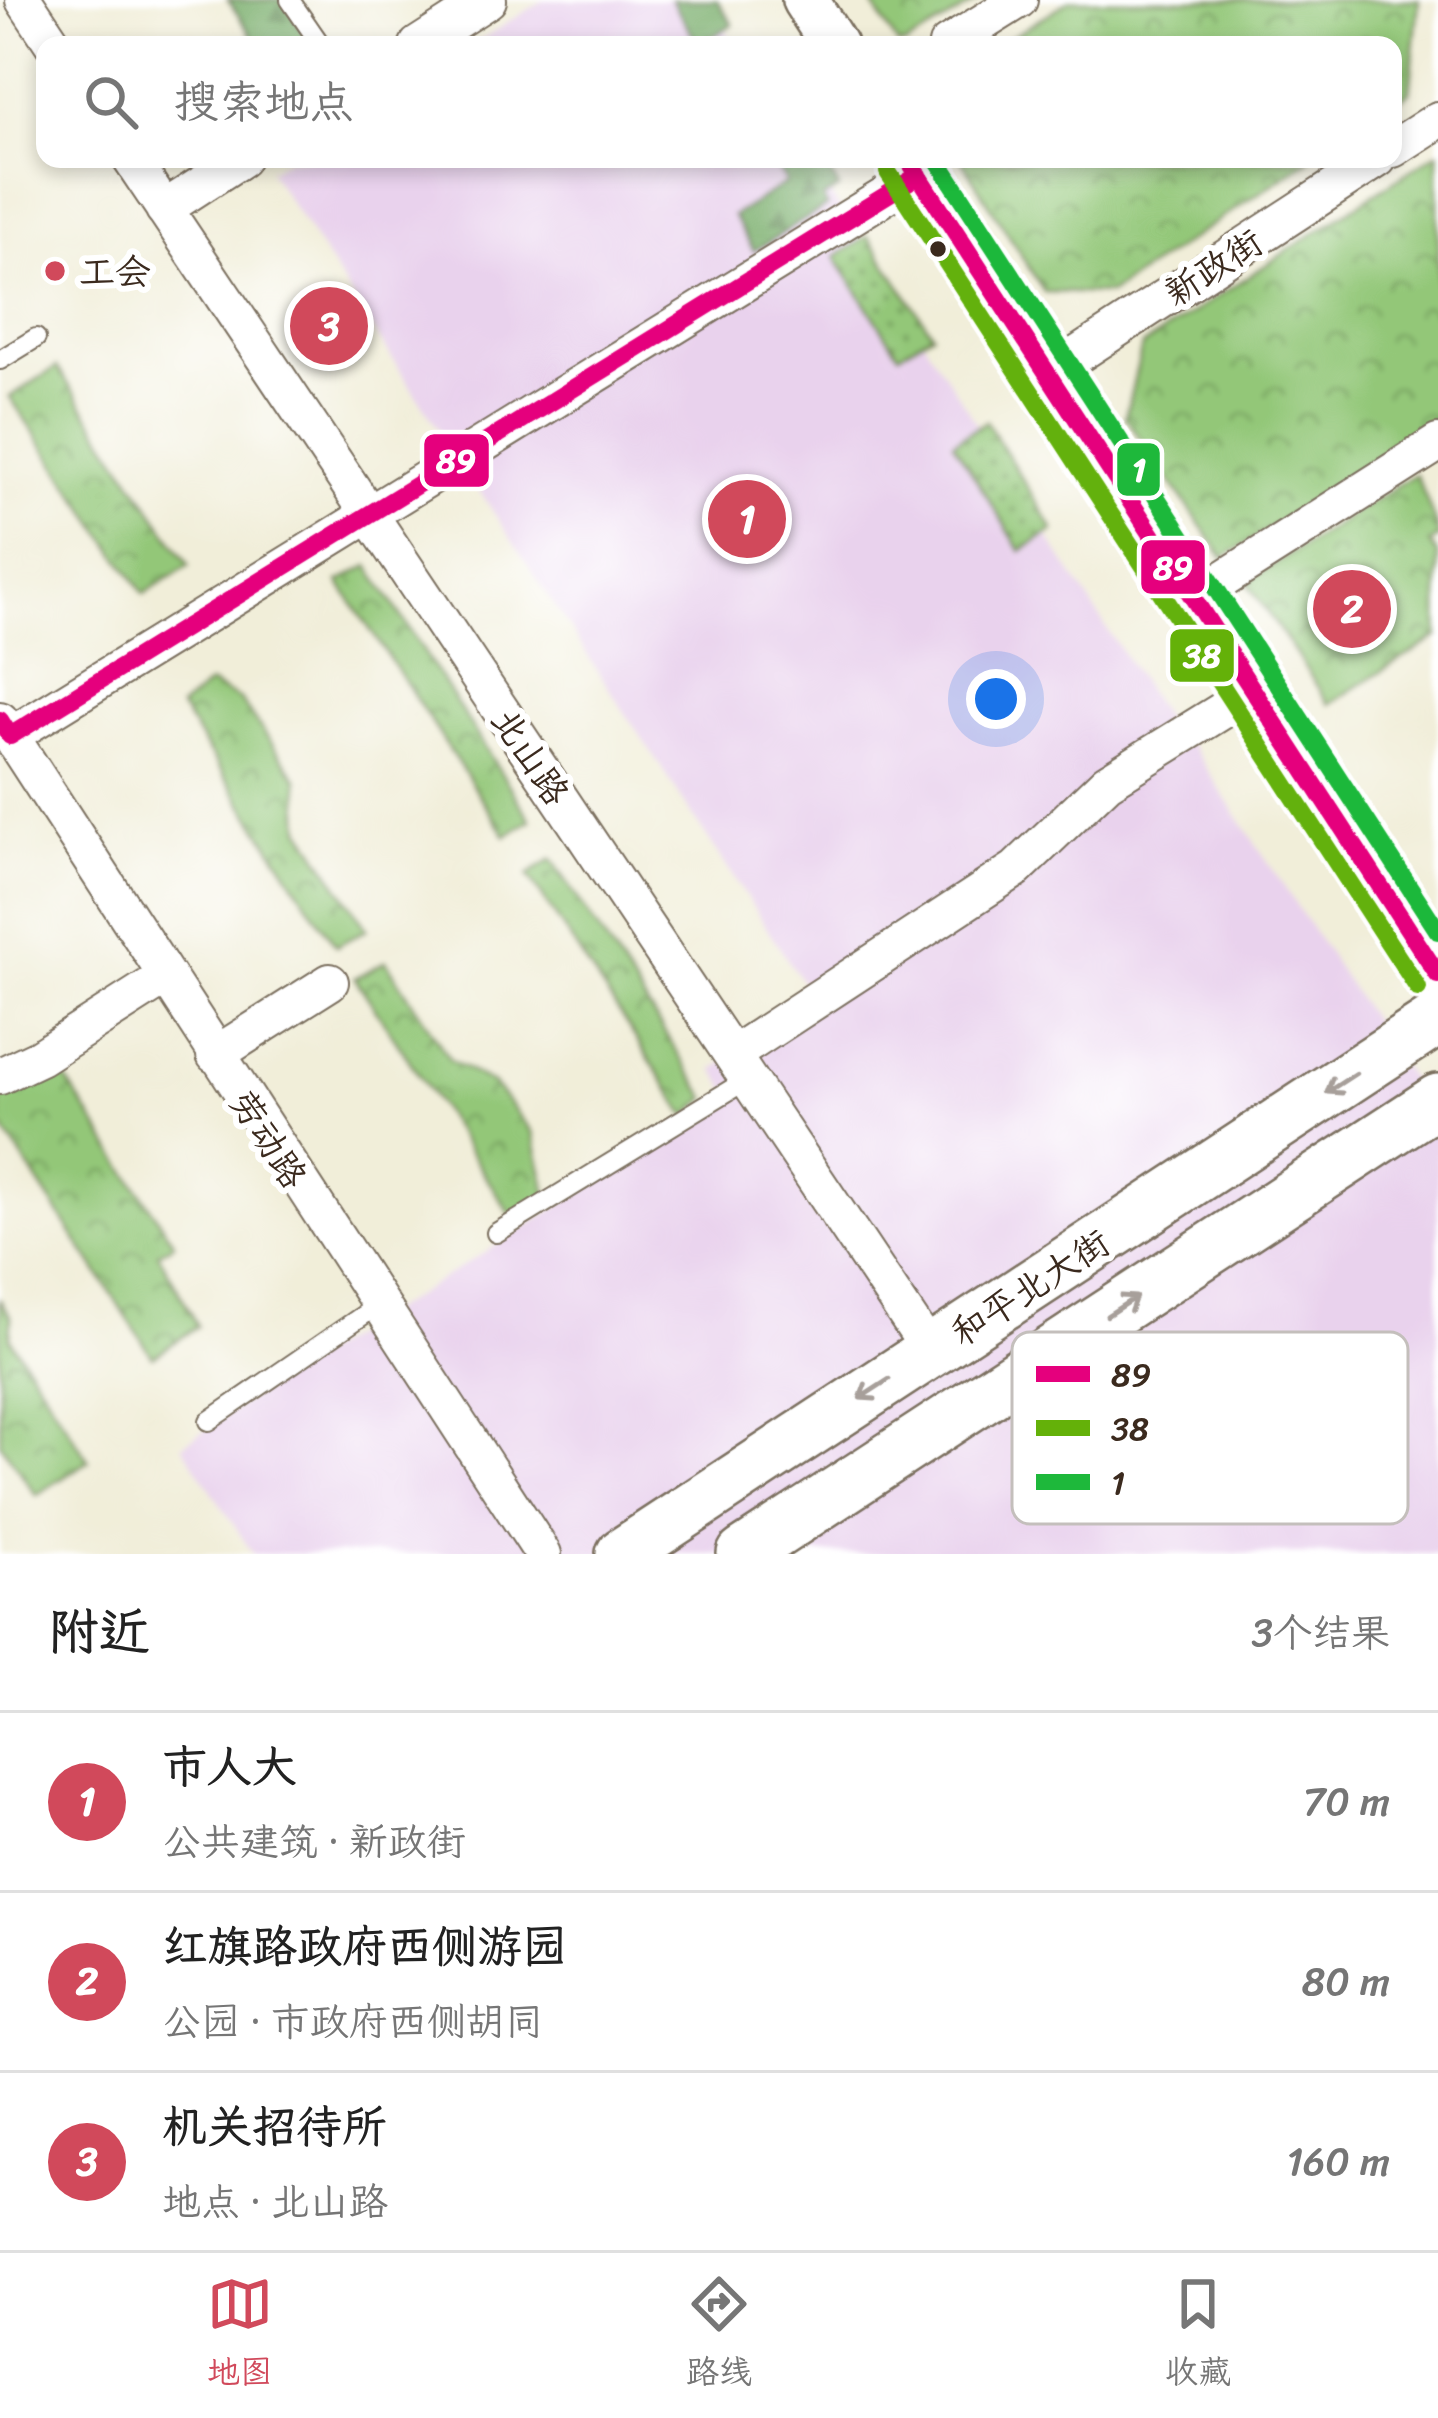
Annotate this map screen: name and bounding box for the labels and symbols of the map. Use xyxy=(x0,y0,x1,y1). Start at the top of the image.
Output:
street label: 新政街 xyxy=(1151,212,1276,324)
unlabelled marker xyxy=(927,238,949,260)
place label: 工会 xyxy=(79,240,151,304)
marker: 工会 xyxy=(42,258,68,284)
pin: 3 xyxy=(290,281,368,371)
line badge: 89 xyxy=(422,432,491,489)
text: 89 xyxy=(435,432,476,490)
line badge: 1 xyxy=(1115,441,1162,498)
text: 1 xyxy=(1132,441,1146,499)
pin: 1 xyxy=(708,474,786,564)
line badge: 89 xyxy=(1139,538,1207,596)
text: 89 xyxy=(1152,539,1193,597)
pin: 2 xyxy=(1313,564,1391,654)
line badge: 38 xyxy=(1168,627,1236,684)
text: 38 xyxy=(1182,627,1221,685)
your location xyxy=(966,669,1026,729)
street label: 北山路 xyxy=(473,694,587,819)
one-way arrow xyxy=(1324,1071,1358,1096)
street label: 劳动路 xyxy=(212,1077,324,1202)
street label: 和平北大街 xyxy=(938,1212,1123,1364)
one-way arrow xyxy=(1105,1294,1139,1319)
legend xyxy=(1012,1332,1408,1524)
text: 89 xyxy=(1111,1346,1151,1404)
one-way arrow xyxy=(858,1377,892,1402)
text: 38 xyxy=(1111,1400,1149,1458)
text: 1 xyxy=(1111,1454,1125,1512)

